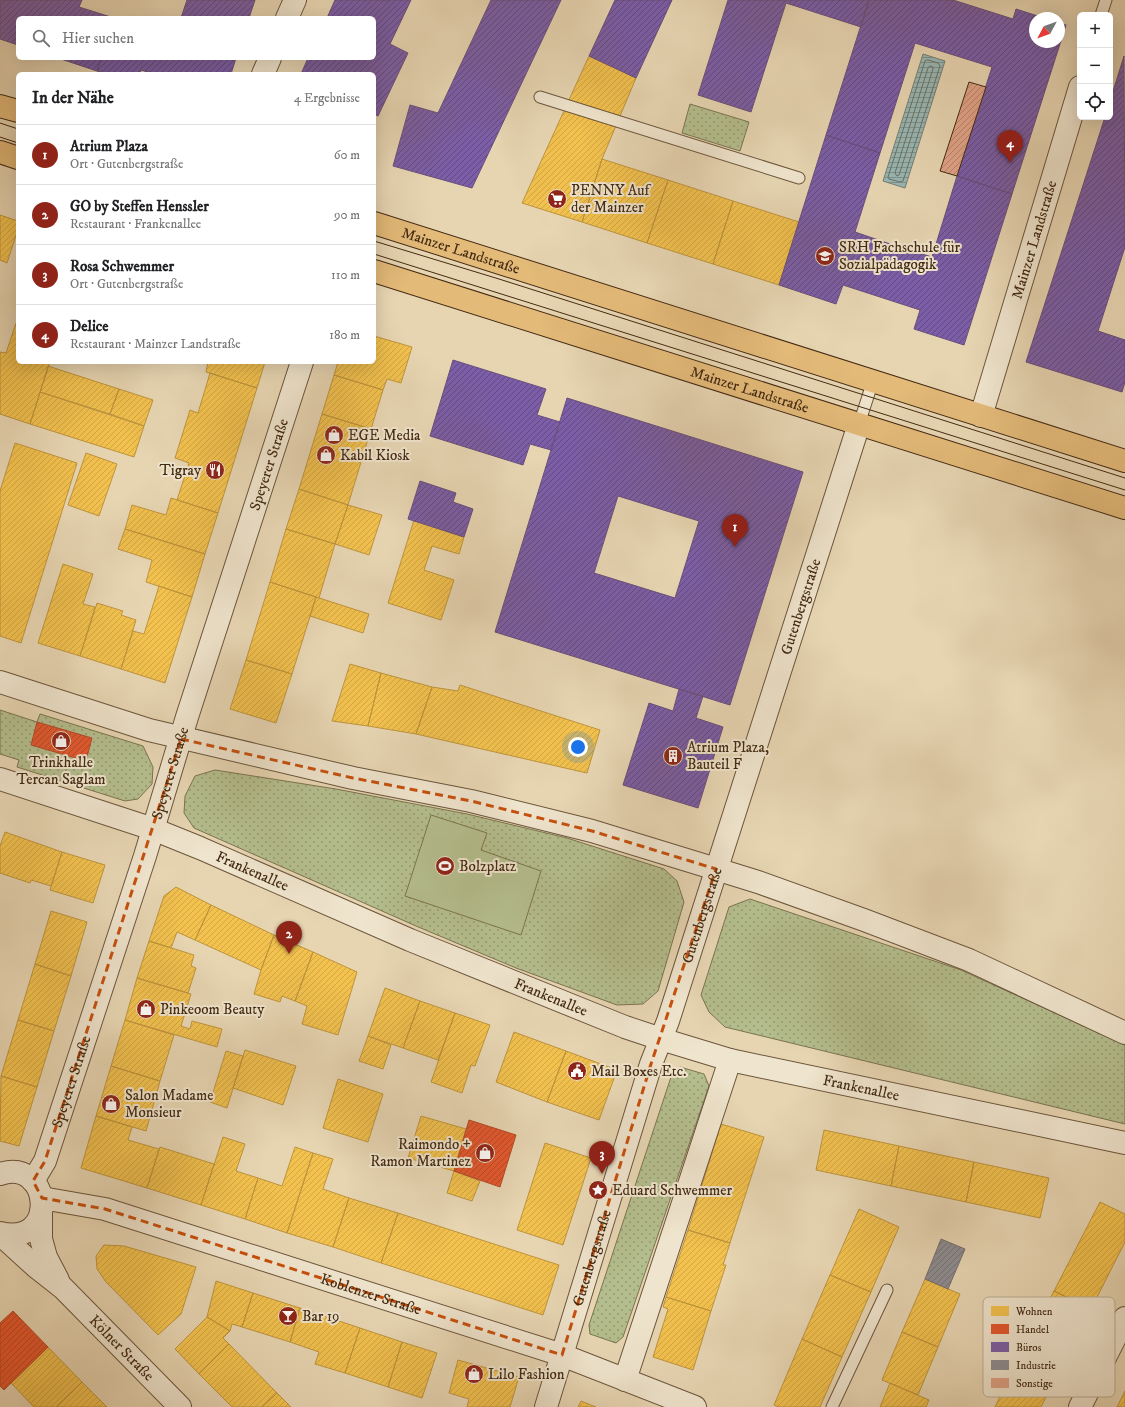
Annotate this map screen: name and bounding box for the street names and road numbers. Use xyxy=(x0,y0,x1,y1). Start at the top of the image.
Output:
street label: Mainzer Landstraße xyxy=(1008,178,1061,302)
street label: Mainzer Landstraße xyxy=(399,223,522,279)
street label: Mainzer Landstraße xyxy=(688,362,811,418)
street label: Speyerer Straße xyxy=(246,416,293,513)
street label: Gutenbergstraße xyxy=(777,556,825,657)
street label: Speyerer Straße xyxy=(148,725,193,822)
street label: Frankenallee xyxy=(213,847,292,896)
street label: Gutenbergstraße xyxy=(678,865,727,966)
street label: Frankenallee xyxy=(511,974,590,1021)
street label: Speyerer Straße xyxy=(48,1033,95,1130)
street label: Frankenallee xyxy=(821,1071,901,1105)
street label: Gutenbergstraße xyxy=(568,1207,616,1309)
street label: Koblenzer Straße xyxy=(318,1269,423,1319)
street label: Kölner Straße xyxy=(85,1311,158,1385)

